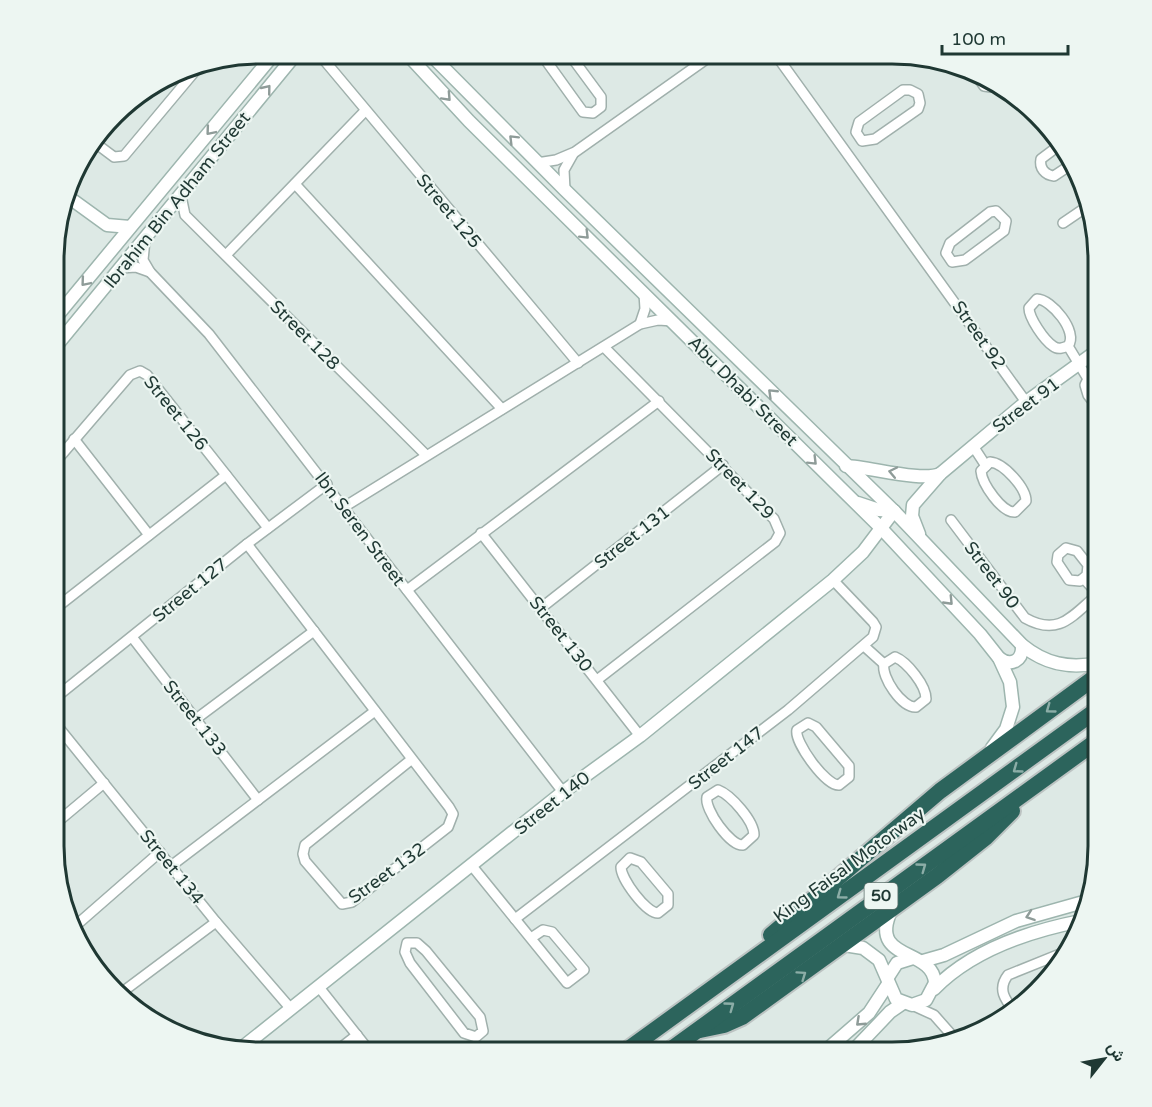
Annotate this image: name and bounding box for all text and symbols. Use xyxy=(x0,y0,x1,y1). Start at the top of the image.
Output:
scale bar xyxy=(942,18,1068,56)
text: 100 m xyxy=(951,28,1006,50)
one-way arrow xyxy=(260,85,271,96)
one-way arrow xyxy=(440,90,451,101)
street label: Ibrahim Bin Adham Street xyxy=(99,107,255,293)
one-way arrow xyxy=(206,125,217,136)
one-way arrow xyxy=(509,135,520,145)
street label: Street 125 xyxy=(412,169,486,253)
one-way arrow xyxy=(579,228,589,239)
one-way arrow xyxy=(82,275,93,286)
street label: Street 128 xyxy=(265,295,345,375)
street label: Street 92 xyxy=(947,296,1011,374)
street label: Abu Dhabi Street xyxy=(683,331,803,451)
street label: Street 126 xyxy=(139,371,213,455)
street label: Street 91 xyxy=(988,373,1064,437)
one-way arrow xyxy=(768,390,779,401)
street label: Street 129 xyxy=(701,444,779,524)
one-way arrow xyxy=(806,454,817,465)
one-way arrow xyxy=(889,466,899,479)
street label: Ibn Seren Street xyxy=(310,468,410,590)
street label: Street 131 xyxy=(590,501,674,573)
street label: Street 90 xyxy=(960,537,1024,613)
street label: Street 127 xyxy=(148,553,232,627)
street label: Street 130 xyxy=(525,592,597,676)
one-way arrow xyxy=(941,594,952,605)
street label: Street 133 xyxy=(159,676,231,760)
one-way arrow xyxy=(1046,702,1057,713)
street label: Street 147 xyxy=(684,722,768,794)
one-way arrow xyxy=(1013,762,1024,773)
street label: Street 140 xyxy=(510,767,594,839)
street label: King Faisal Motorway xyxy=(769,802,929,927)
street label: Street 134 xyxy=(135,825,209,909)
street label: Street 132 xyxy=(344,838,430,908)
one-way arrow xyxy=(915,863,926,874)
road number: 50 xyxy=(864,883,898,909)
one-way arrow xyxy=(837,888,848,899)
one-way arrow xyxy=(1025,909,1036,921)
one-way arrow xyxy=(795,971,806,982)
one-way arrow xyxy=(723,1002,734,1013)
one-way arrow xyxy=(856,1014,867,1025)
north arrow xyxy=(1074,1029,1134,1089)
text: ش xyxy=(1102,1038,1130,1065)

